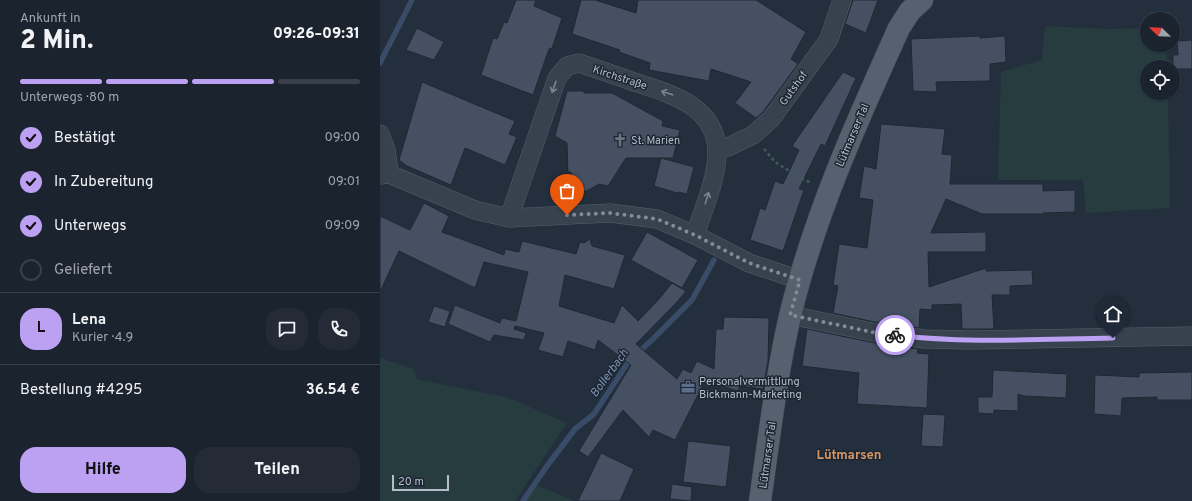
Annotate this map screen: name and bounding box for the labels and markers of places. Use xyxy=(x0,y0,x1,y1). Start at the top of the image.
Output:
church icon: St. Marien xyxy=(612,132,628,148)
place label: St. Marien xyxy=(631,134,680,148)
pin xyxy=(550,174,584,215)
pin xyxy=(1096,297,1130,338)
place label: Personalvermittlung Bickmann-Marketing xyxy=(699,375,802,402)
office icon: Personalvermittlung Bickmann-Marketing xyxy=(680,379,696,395)

